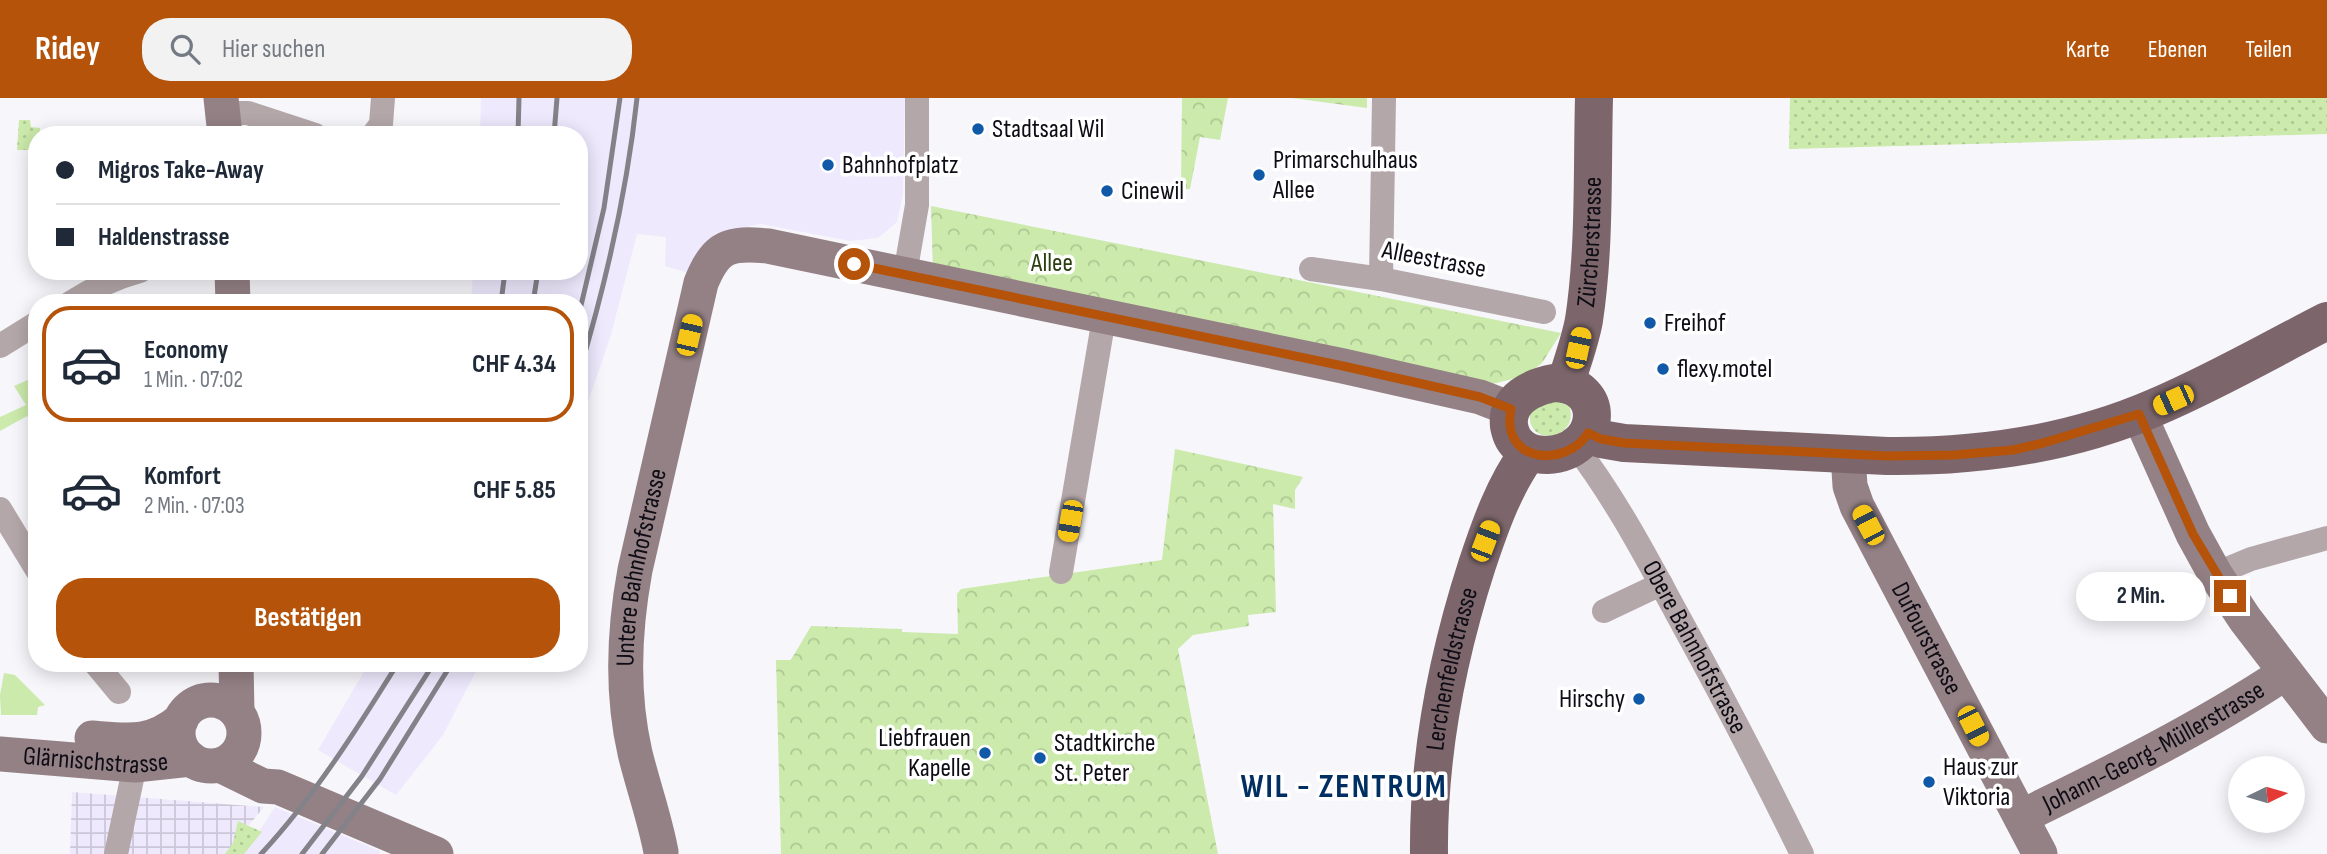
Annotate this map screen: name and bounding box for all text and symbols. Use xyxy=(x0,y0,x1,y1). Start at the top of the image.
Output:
search box xyxy=(142,18,632,81)
text: Ridey xyxy=(35,29,100,69)
icon: search xyxy=(166,30,204,68)
text: Hier suchen xyxy=(222,34,325,65)
text: Karte xyxy=(2066,35,2110,64)
text: Ebenen xyxy=(2148,35,2207,64)
text: Teilen xyxy=(2245,35,2292,64)
place label: Stadtsaal Wil xyxy=(992,114,1104,145)
marker: Stadtsaal Wil xyxy=(970,121,986,137)
place label: Primarschulhaus Allee xyxy=(1272,145,1418,206)
place label: Bahnhofplatz xyxy=(842,150,958,181)
text: Migros Take-Away xyxy=(98,155,264,186)
marker: Bahnhofplatz xyxy=(820,157,836,173)
marker: Primarschulhaus Allee xyxy=(1251,167,1267,183)
place label: Cinewil xyxy=(1121,176,1184,207)
street label: Zürcherstrasse xyxy=(1570,176,1608,309)
marker: Cinewil xyxy=(1099,183,1115,199)
text: Haldenstrasse xyxy=(98,222,230,253)
street label: Alleestrasse xyxy=(1378,235,1489,285)
route start xyxy=(838,248,870,280)
park label: Allee xyxy=(1030,248,1073,279)
place label: Freihof xyxy=(1664,308,1726,339)
car xyxy=(675,312,704,358)
marker: Freihof xyxy=(1642,315,1658,331)
car xyxy=(1564,325,1593,371)
icon: car xyxy=(60,333,123,396)
text: Economy xyxy=(144,335,228,366)
text: CHF 4.34 xyxy=(472,349,556,380)
place label: flexy.motel xyxy=(1677,354,1772,385)
marker: flexy.motel xyxy=(1655,361,1671,377)
text: 1 Min. · 07:02 xyxy=(144,366,243,394)
car xyxy=(2150,382,2197,418)
icon: car xyxy=(60,459,123,522)
text: Komfort xyxy=(144,461,221,492)
street label: Untere Bahnhofstrasse xyxy=(610,466,673,667)
text: CHF 5.85 xyxy=(473,475,556,506)
text: 2 Min. · 07:03 xyxy=(144,492,245,520)
car xyxy=(1057,498,1084,544)
car xyxy=(1849,502,1888,548)
car xyxy=(1468,518,1503,564)
street label: Obere Bahnhofstrasse xyxy=(1635,555,1754,739)
callout: 2 Min. xyxy=(2076,572,2206,620)
street label: Dufourstrasse xyxy=(1884,577,1969,700)
button: Bestätigen xyxy=(56,578,560,658)
route end xyxy=(2214,580,2246,612)
text: 2 Min. xyxy=(2117,582,2165,610)
street label: Lerchenfeldstrasse xyxy=(1420,584,1485,752)
street label: Johann-Georg-Müllerstrasse xyxy=(2037,675,2270,820)
place label: Hirschy xyxy=(1559,684,1625,715)
marker: Hirschy xyxy=(1631,691,1647,707)
car xyxy=(1955,703,1992,749)
place label: Liebfrauen Kapelle xyxy=(878,723,971,784)
place label: Stadtkirche St. Peter xyxy=(1054,728,1156,789)
street label: Glärnischstrasse xyxy=(22,740,170,781)
marker: Liebfrauen Kapelle xyxy=(977,745,993,761)
marker: Stadtkirche St. Peter xyxy=(1032,750,1048,766)
place label: Haus zur Viktoria xyxy=(1943,752,2019,813)
north arrow xyxy=(2228,756,2305,833)
map controls xyxy=(2228,756,2305,833)
district label: WIL - ZENTRUM xyxy=(1240,767,1448,807)
marker: Haus zur Viktoria xyxy=(1921,774,1937,790)

